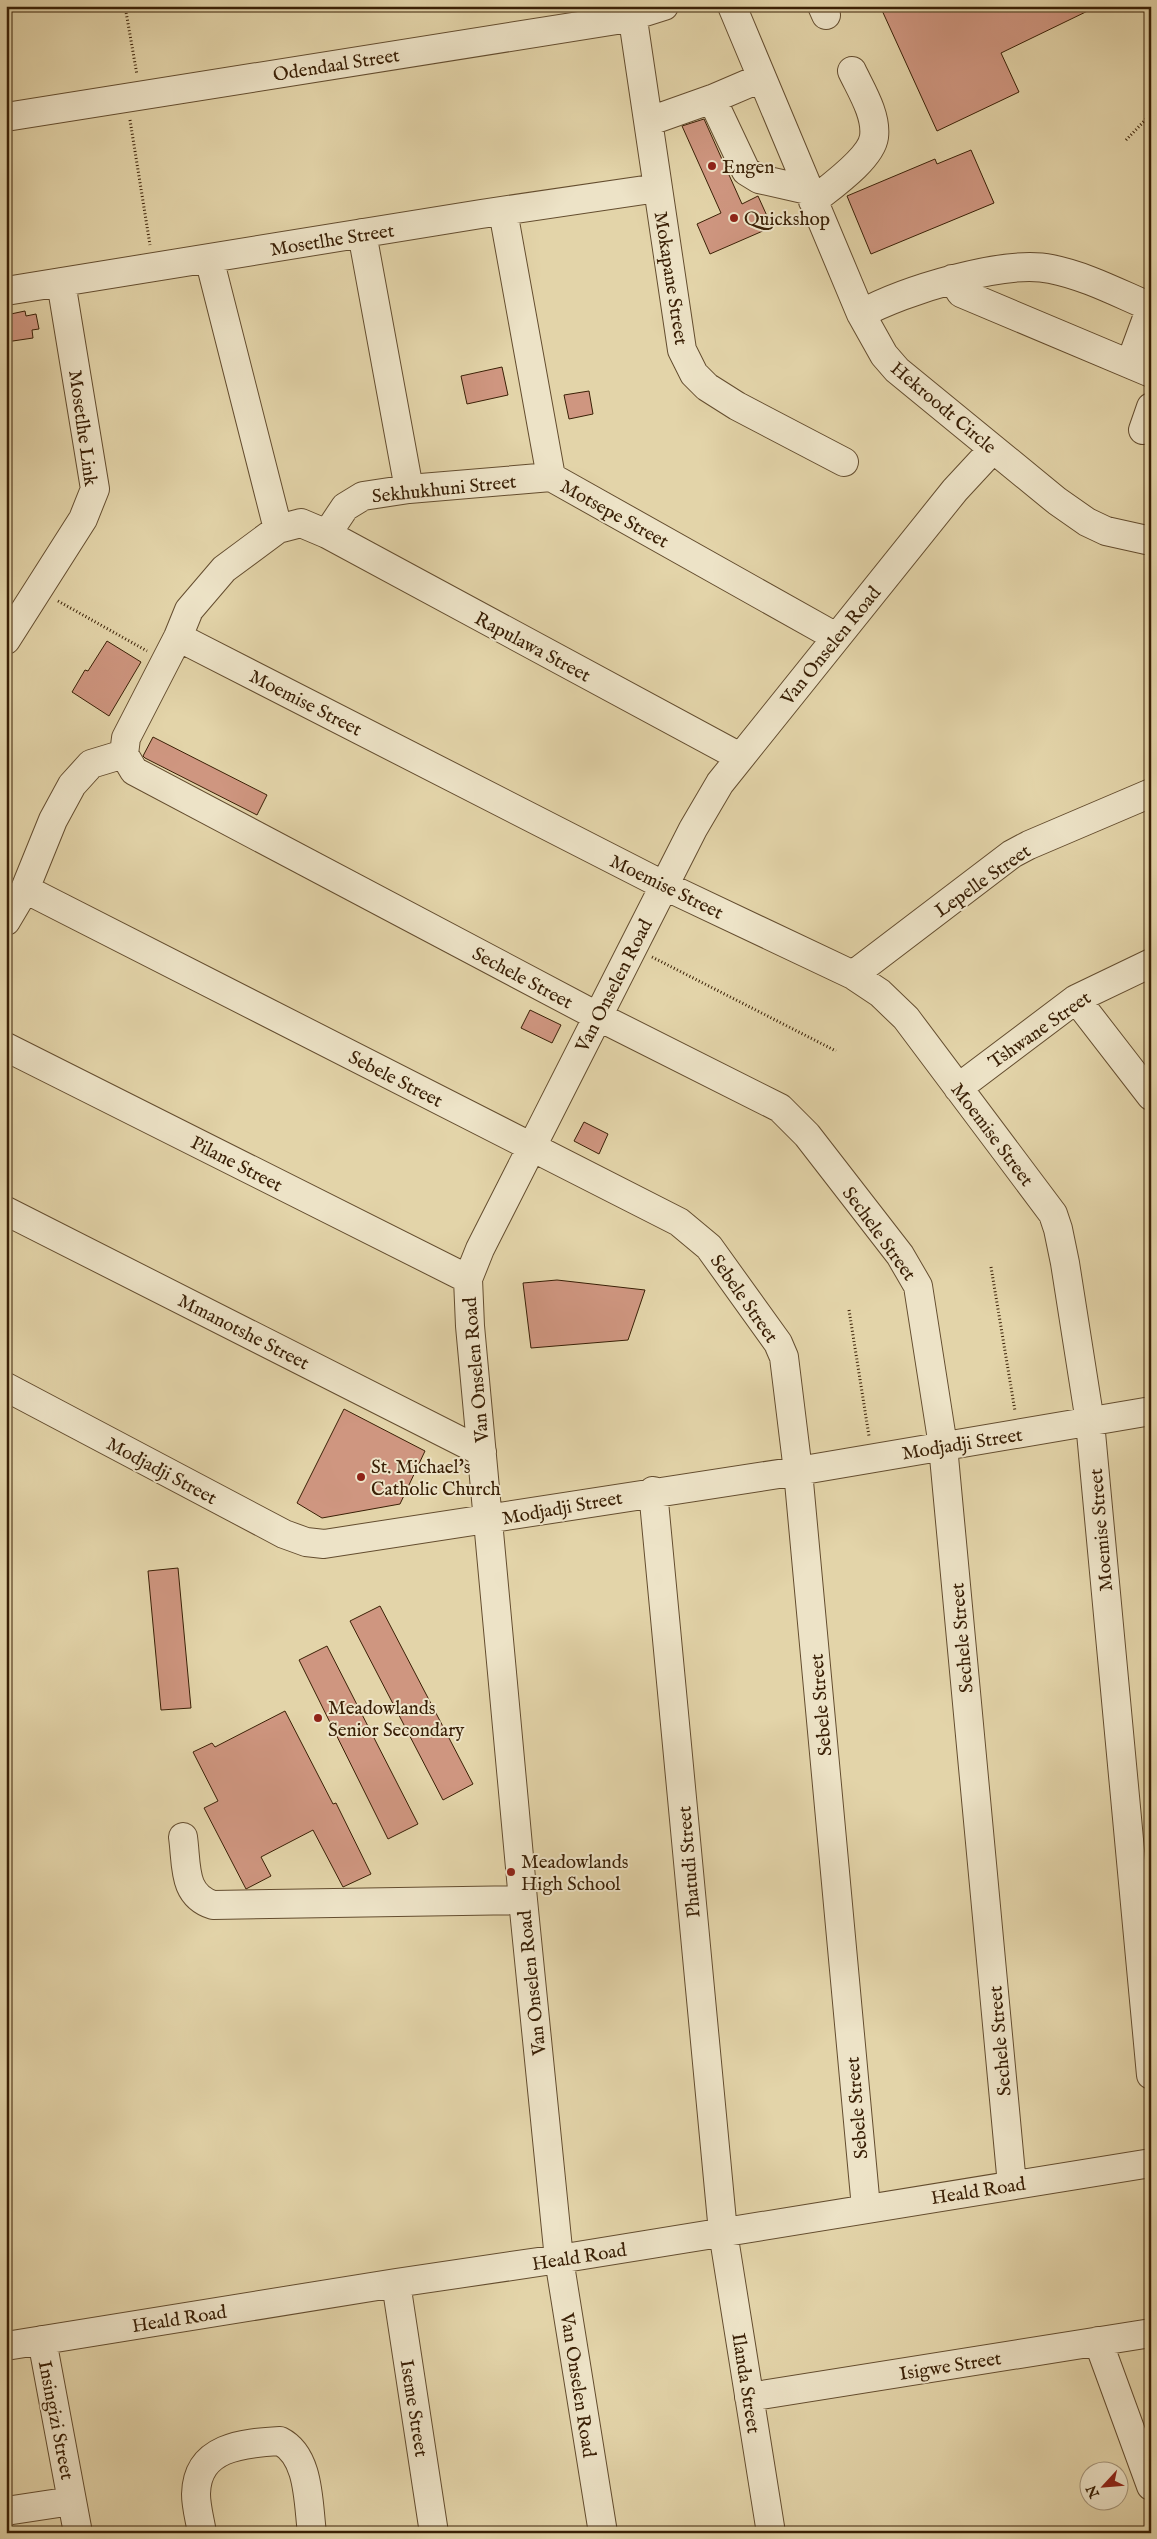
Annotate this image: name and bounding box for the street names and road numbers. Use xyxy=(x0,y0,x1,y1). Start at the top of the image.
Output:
street label: Odendaal Street xyxy=(271,44,402,88)
street label: Mokapane Street xyxy=(648,210,693,347)
street label: Mosetlhe Street xyxy=(269,219,396,263)
street label: Hekroodt Circle xyxy=(885,357,1001,460)
street label: Mosetlhe Link xyxy=(62,369,102,489)
street label: Sekhukhuni Street xyxy=(371,470,518,510)
street label: Motsepe Street xyxy=(556,475,673,555)
street label: Van Onselen Road xyxy=(776,581,887,711)
street label: Rapulawa Street xyxy=(470,607,595,689)
street label: Moemise Street xyxy=(245,665,366,743)
street label: Lepelle Street xyxy=(930,839,1036,924)
street label: Moemise Street xyxy=(606,850,727,926)
street label: Van Onselen Road xyxy=(570,915,659,1057)
street label: Sechele Street xyxy=(468,942,577,1016)
street label: Tshwane Street xyxy=(984,986,1096,1075)
street label: Sebele Street xyxy=(344,1046,447,1114)
street label: Moemise Street xyxy=(945,1079,1038,1192)
street label: Pilane Street xyxy=(186,1131,286,1198)
street label: Sechele Street xyxy=(836,1182,921,1286)
street label: Sebele Street xyxy=(704,1250,783,1348)
street label: Mmanotshe Street xyxy=(173,1289,313,1376)
street label: Van Onselen Road xyxy=(459,1295,495,1445)
street label: Modjadji Street xyxy=(900,1424,1025,1466)
street label: Modjadji Street xyxy=(102,1433,221,1511)
street label: Moemise Street xyxy=(1085,1467,1119,1592)
street label: Modjadji Street xyxy=(500,1486,625,1531)
street label: Sechele Street xyxy=(946,1581,980,1694)
street label: Sebele Street xyxy=(806,1652,838,1757)
street label: Phatudi Street xyxy=(673,1804,707,1919)
street label: Van Onselen Road xyxy=(513,1908,553,2058)
street label: Sechele Street xyxy=(984,1984,1018,2097)
street label: Sebele Street xyxy=(842,2055,874,2160)
street label: Heald Road xyxy=(929,2173,1028,2211)
street label: Heald Road xyxy=(530,2239,629,2277)
street label: Heald Road xyxy=(130,2301,229,2339)
street label: Van Onselen Road xyxy=(554,2310,600,2460)
street label: Ilanda Street xyxy=(725,2331,765,2436)
street label: Isigwe Street xyxy=(898,2347,1004,2387)
street label: Iseme Street xyxy=(393,2358,433,2459)
street label: Insingizi Street xyxy=(32,2359,78,2482)

